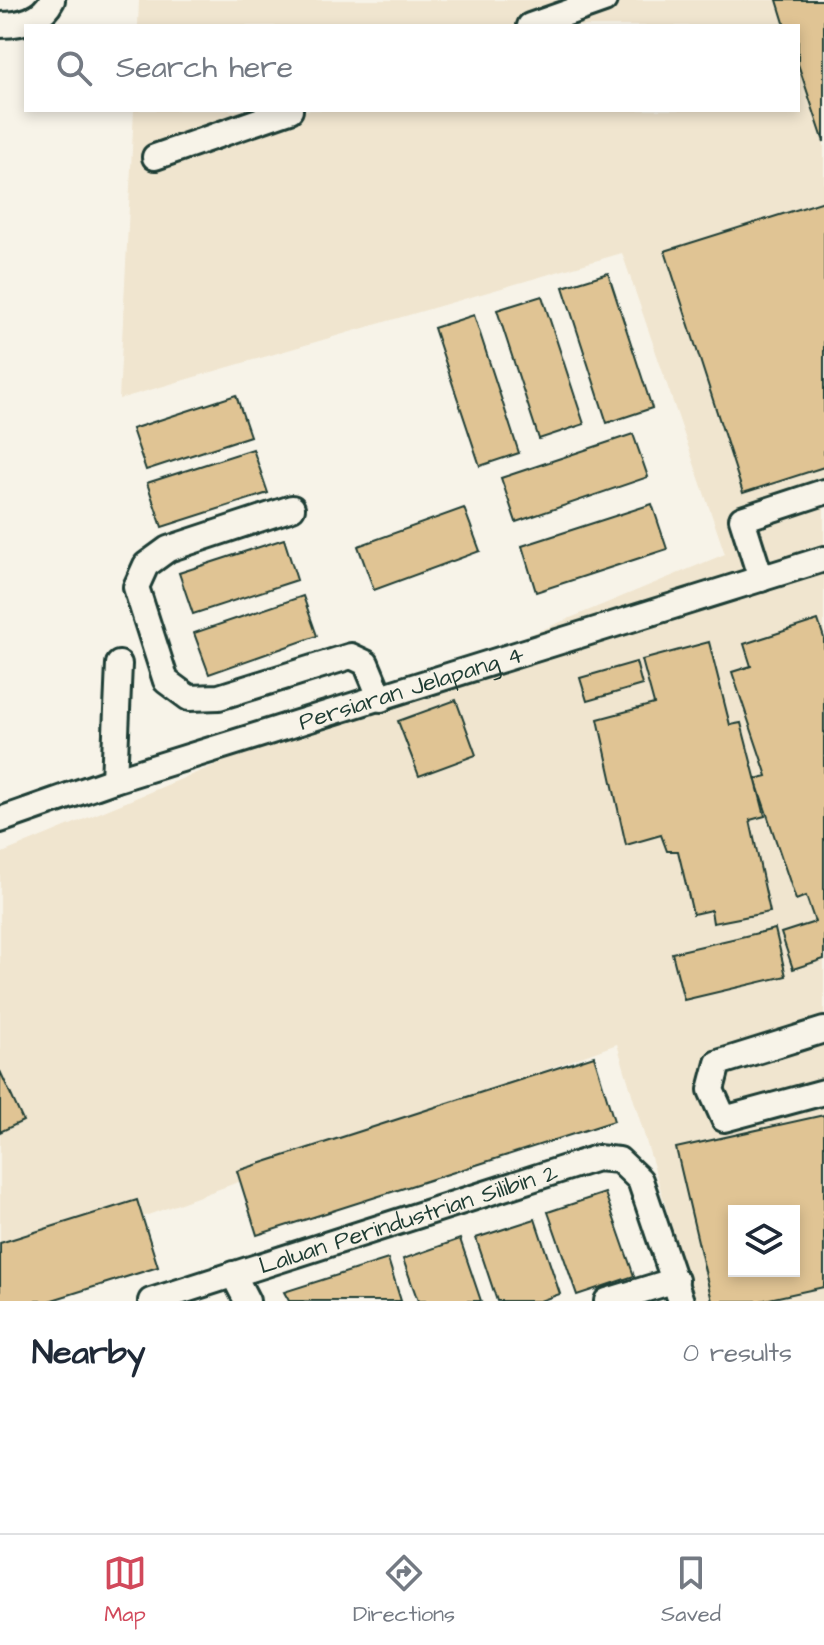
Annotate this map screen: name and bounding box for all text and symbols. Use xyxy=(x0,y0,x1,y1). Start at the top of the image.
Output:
search box xyxy=(24,24,800,112)
icon: search xyxy=(52,46,96,90)
text: Search here xyxy=(116,47,293,89)
street label: Persiaran Jelapang 4 xyxy=(295,637,528,739)
street label: Laluan Perindustrian Silibin 2 xyxy=(255,1156,562,1283)
map controls xyxy=(728,1205,800,1277)
button: layers xyxy=(728,1205,800,1277)
text: Nearby xyxy=(32,1329,146,1377)
text: 0 results xyxy=(683,1335,792,1371)
tab: Map xyxy=(103,1551,147,1630)
tab: Directions xyxy=(353,1551,455,1630)
tab: Saved xyxy=(661,1551,721,1630)

